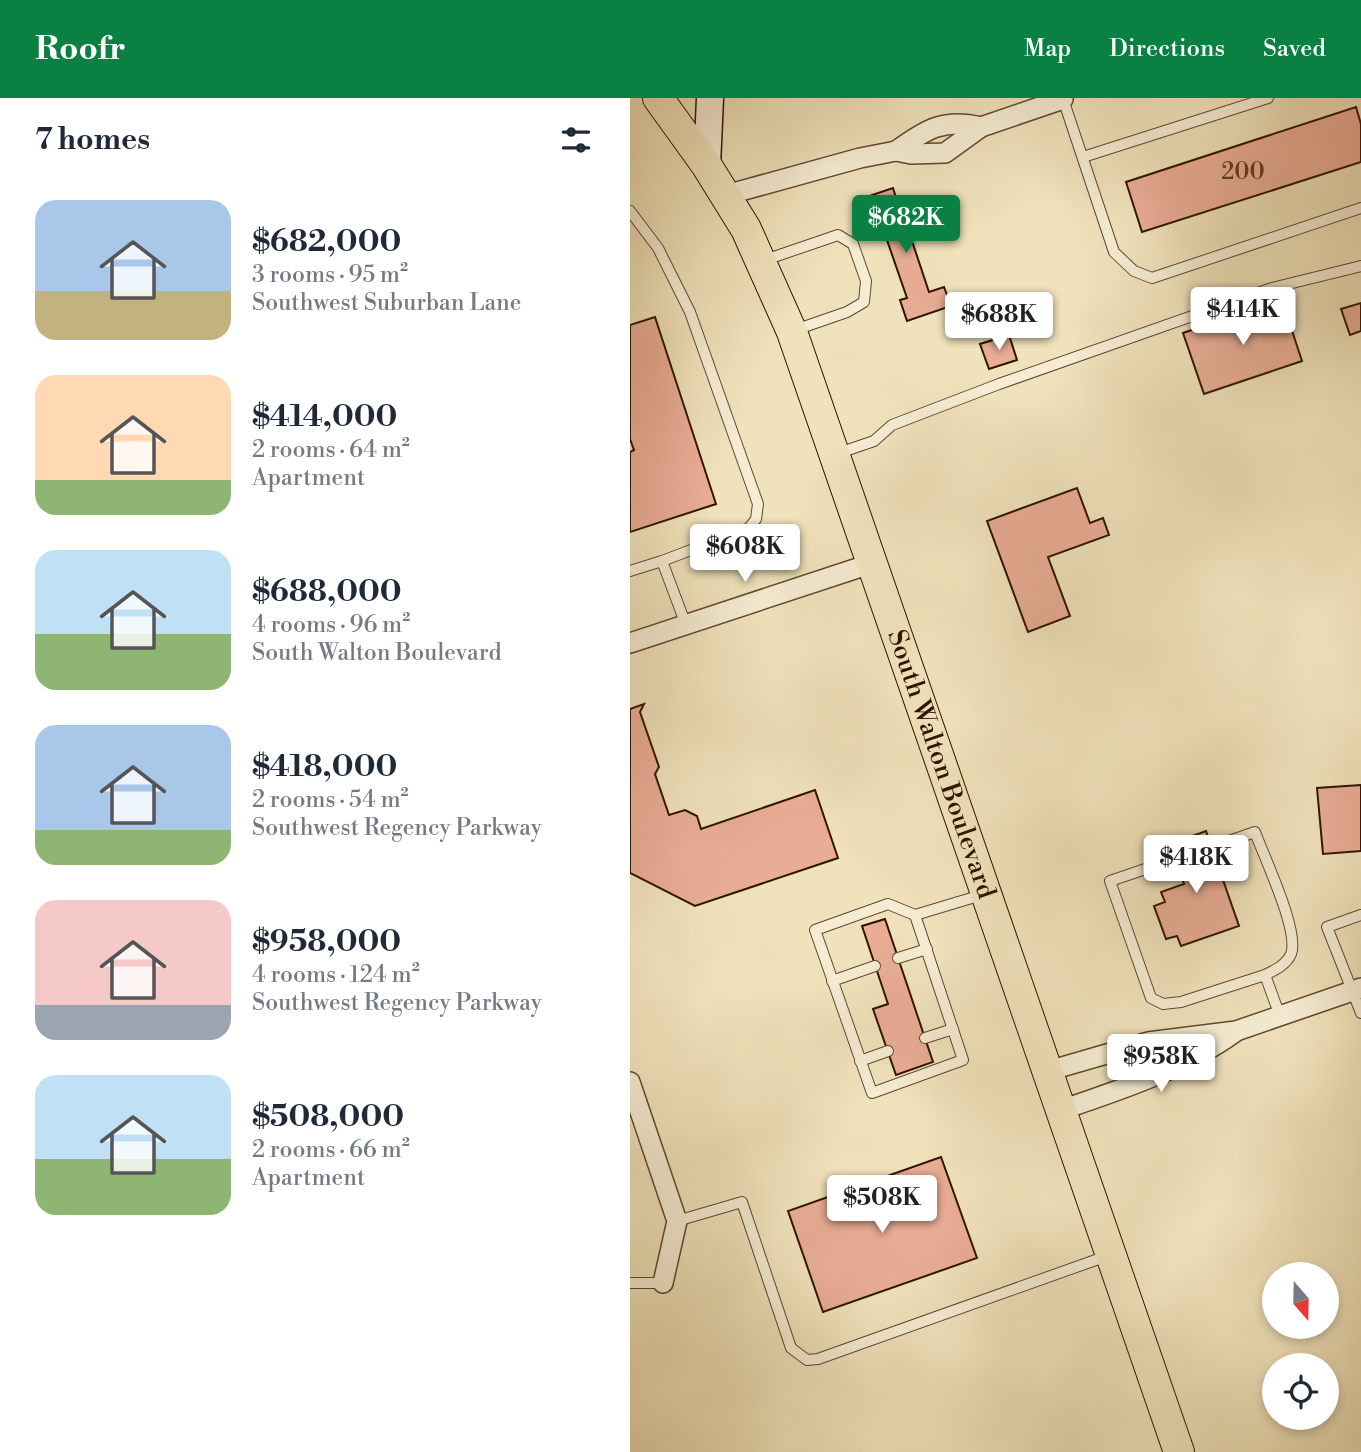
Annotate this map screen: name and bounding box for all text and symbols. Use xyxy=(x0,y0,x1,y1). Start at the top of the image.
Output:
text: Roofr xyxy=(35,29,126,70)
text: Map xyxy=(1024,34,1071,64)
text: Directions xyxy=(1109,34,1225,64)
text: Saved xyxy=(1263,34,1326,64)
text: 7 homes xyxy=(35,121,150,159)
icon: filters xyxy=(557,121,595,159)
house number: 200 xyxy=(1221,158,1265,186)
pin: $682K xyxy=(857,195,955,255)
text: $682K xyxy=(868,204,944,232)
text: $682,000 xyxy=(252,223,401,261)
icon: home xyxy=(91,228,175,312)
text: 3 rooms · 95 m² xyxy=(252,261,408,289)
pin: $414K xyxy=(1194,288,1292,347)
text: Southwest Suburban Lane xyxy=(252,289,521,317)
pin: $688K xyxy=(950,292,1048,352)
text: $414K xyxy=(1207,296,1279,324)
text: $688K xyxy=(961,301,1037,329)
text: $414,000 xyxy=(252,398,397,436)
icon: home xyxy=(91,403,175,487)
text: 2 rooms · 64 m² xyxy=(252,436,410,464)
text: Apartment xyxy=(252,464,365,492)
pin: $608K xyxy=(696,524,794,584)
text: $608K xyxy=(706,533,784,561)
text: $688,000 xyxy=(252,573,402,611)
icon: home xyxy=(91,578,175,662)
text: 4 rooms · 96 m² xyxy=(252,611,410,639)
street label: South Walton Boulevard xyxy=(880,626,1003,903)
text: South Walton Boulevard xyxy=(252,639,502,667)
text: $418,000 xyxy=(252,748,397,786)
icon: home xyxy=(91,753,175,837)
text: 2 rooms · 54 m² xyxy=(252,786,409,814)
text: Southwest Regency Parkway xyxy=(252,814,542,842)
pin: $418K xyxy=(1147,836,1245,895)
text: $418K xyxy=(1160,844,1232,872)
text: $958,000 xyxy=(252,923,401,961)
icon: home xyxy=(91,928,175,1012)
text: 4 rooms · 124 m² xyxy=(252,961,420,989)
text: Southwest Regency Parkway xyxy=(252,989,542,1017)
pin: $958K xyxy=(1112,1034,1210,1094)
text: $958K xyxy=(1123,1043,1199,1071)
text: $508,000 xyxy=(252,1098,404,1136)
icon: home xyxy=(91,1103,175,1187)
text: 2 rooms · 66 m² xyxy=(252,1136,410,1164)
text: Apartment xyxy=(252,1164,365,1192)
pin: $508K xyxy=(833,1176,931,1235)
text: $508K xyxy=(843,1184,921,1212)
north arrow xyxy=(1262,1262,1339,1339)
map controls xyxy=(1262,1262,1339,1430)
button: locate xyxy=(1262,1353,1339,1430)

